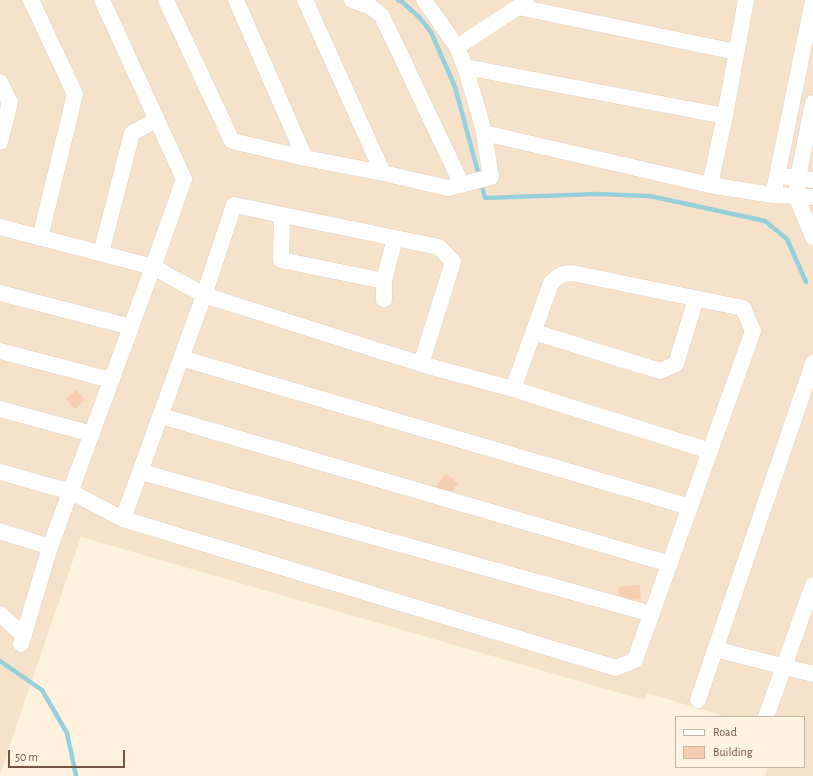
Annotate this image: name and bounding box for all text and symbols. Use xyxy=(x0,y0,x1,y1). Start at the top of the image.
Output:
legend xyxy=(675,716,805,768)
text: Road xyxy=(713,726,737,738)
scale bar xyxy=(10,742,127,768)
text: Building xyxy=(713,746,753,758)
text: 50 m xyxy=(15,751,38,763)

